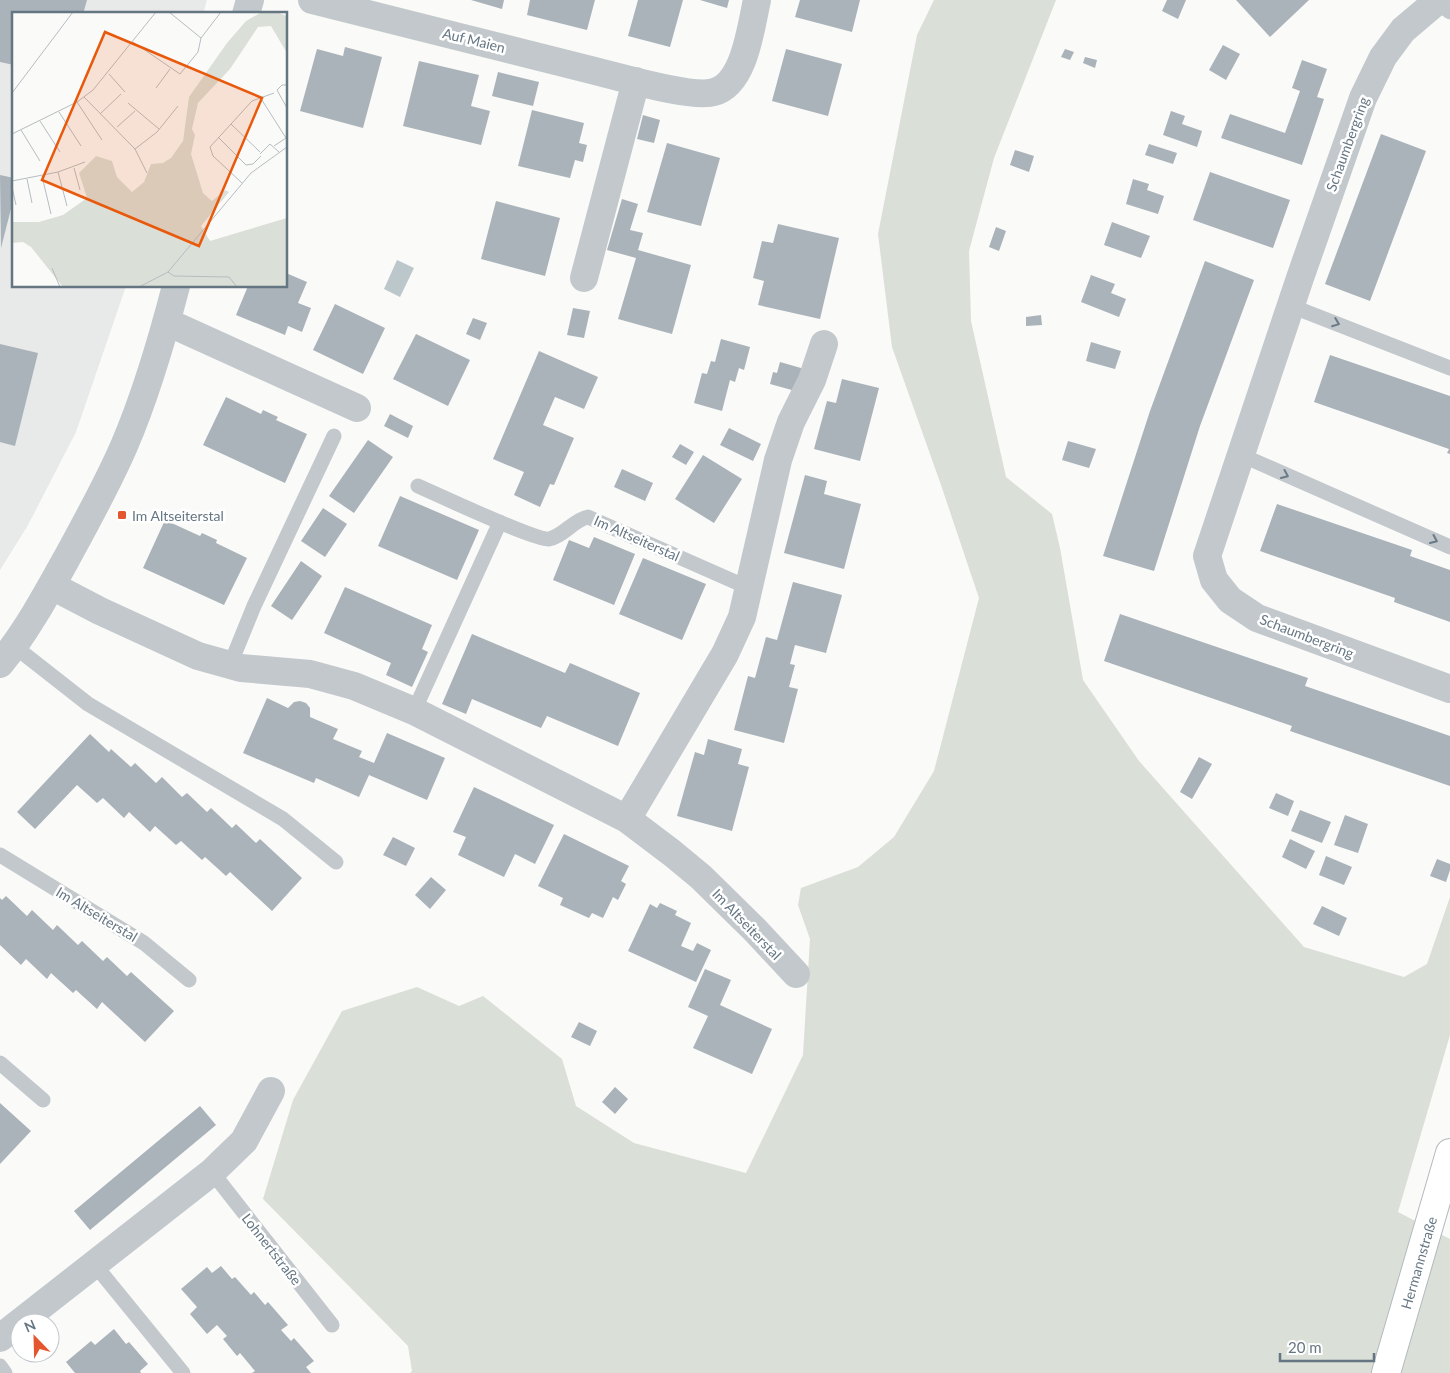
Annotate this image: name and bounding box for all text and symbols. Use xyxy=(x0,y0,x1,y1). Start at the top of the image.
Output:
inset map xyxy=(12,12,288,288)
street label: Auf Maien xyxy=(441,24,507,56)
street label: Schaumbergring xyxy=(1322,94,1372,194)
one-way arrow xyxy=(1331,317,1340,328)
one-way arrow xyxy=(1280,468,1289,479)
place label: Im Altseiterstal xyxy=(132,507,224,524)
marker: Im Altseiterstal xyxy=(116,509,128,521)
street label: Im Altseiterstal xyxy=(592,512,682,564)
one-way arrow xyxy=(1429,533,1438,544)
street label: Schaumbergring xyxy=(1258,610,1356,662)
street label: Im Altseiterstal xyxy=(53,883,141,945)
street label: Im Altseiterstal xyxy=(709,885,785,963)
street label: Lohnertstraße xyxy=(239,1210,305,1288)
street label: Hermannstraße xyxy=(1397,1214,1440,1311)
north arrow xyxy=(10,1313,60,1363)
text: N xyxy=(21,1316,38,1336)
scale bar xyxy=(1280,1330,1374,1362)
text: 20 m xyxy=(1288,1338,1322,1356)

